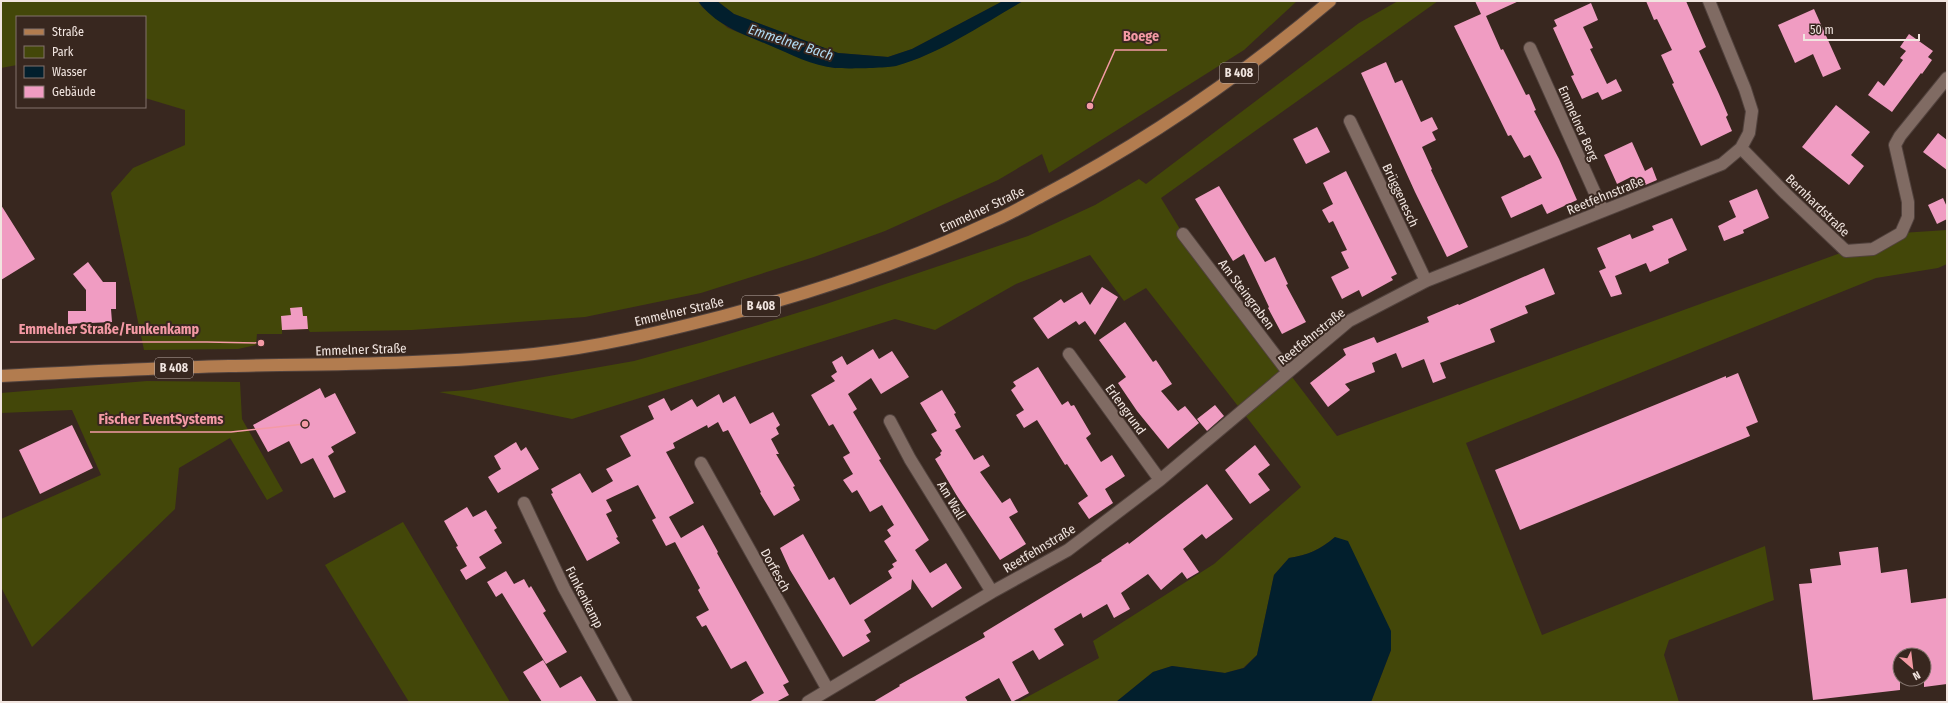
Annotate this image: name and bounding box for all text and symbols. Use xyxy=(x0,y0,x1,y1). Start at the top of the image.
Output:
legend xyxy=(16,16,146,108)
scale bar xyxy=(1804,16,1919,42)
water label: Emmelner Bach xyxy=(746,21,836,64)
text: 50 m xyxy=(1810,23,1834,37)
callout: Boege xyxy=(1115,24,1167,50)
text: Straße xyxy=(52,25,84,39)
text: Boege xyxy=(1123,28,1159,45)
text: Park xyxy=(52,45,74,59)
road number: B 408 xyxy=(1220,63,1258,83)
text: Wasser xyxy=(52,65,87,79)
street label: Emmelner Berg xyxy=(1555,83,1602,164)
text: Gebäude xyxy=(52,85,96,99)
street label: Brüggenesch xyxy=(1379,161,1422,229)
street label: Bernhardstraße xyxy=(1783,171,1853,240)
street label: Reetfehnstraße xyxy=(1565,173,1646,218)
street label: Emmelner Straße xyxy=(938,183,1027,236)
street label: Am Steingraben xyxy=(1215,256,1278,332)
street label: Emmelner Straße xyxy=(633,294,725,329)
road number: B 408 xyxy=(742,296,780,316)
street label: Reetfehnstraße xyxy=(1275,305,1348,368)
callout: Emmelner Straße/Funkenkamp xyxy=(10,316,207,342)
text: Emmelner Straße/Funkenkamp xyxy=(19,321,200,338)
street label: Emmelner Straße xyxy=(315,340,407,359)
road number: B 408 xyxy=(155,358,193,378)
street label: Erlengrund xyxy=(1102,381,1149,437)
callout: Fischer EventSystems xyxy=(90,406,231,432)
text: Fischer EventSystems xyxy=(99,411,223,428)
street label: Am Wall xyxy=(934,478,969,523)
street label: Reetfehnstraße xyxy=(1000,521,1078,576)
street label: Dorfesch xyxy=(758,546,794,595)
street label: Funkenkamp xyxy=(563,564,607,631)
north arrow xyxy=(1892,647,1932,687)
text: N xyxy=(1910,668,1922,683)

